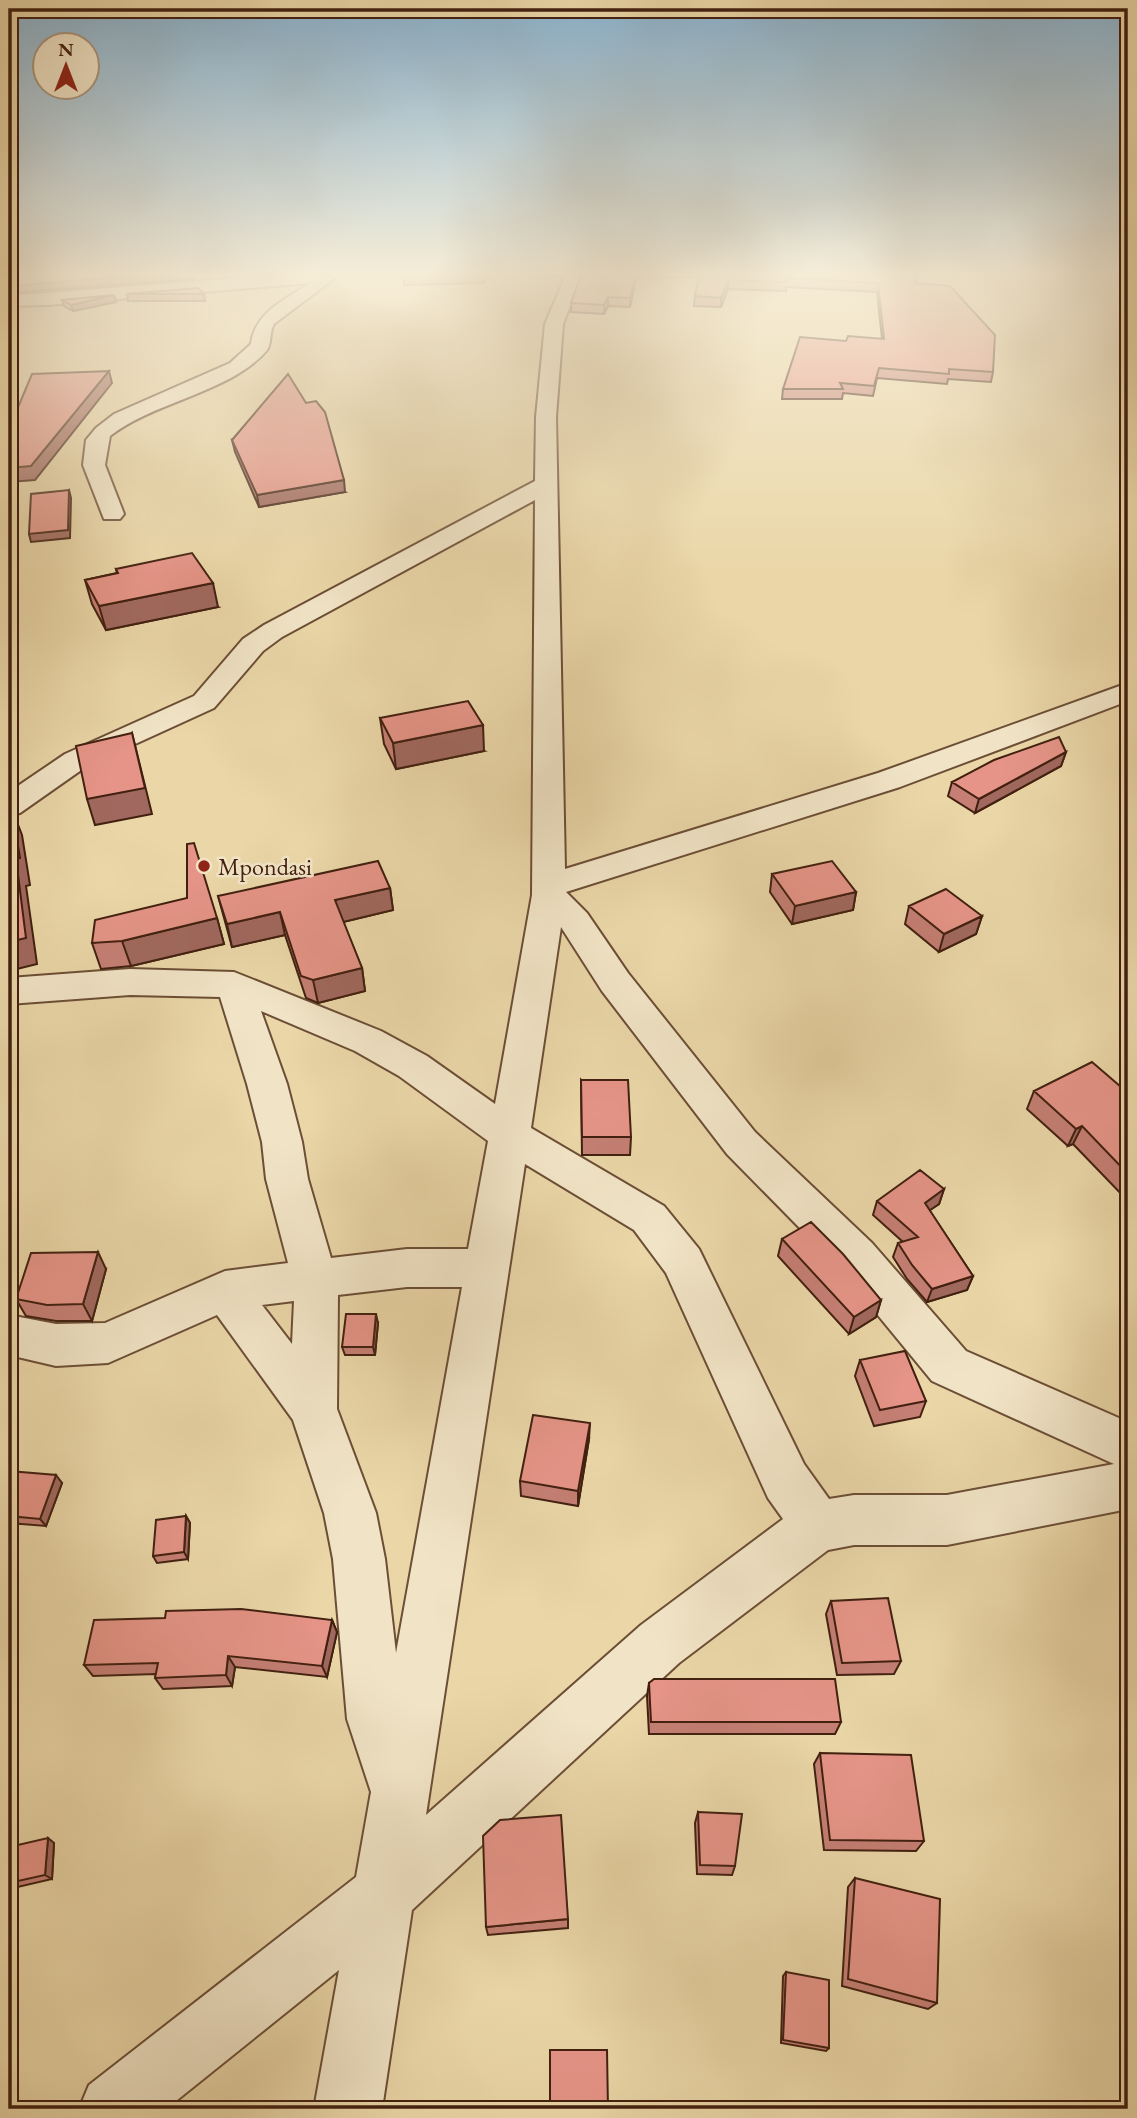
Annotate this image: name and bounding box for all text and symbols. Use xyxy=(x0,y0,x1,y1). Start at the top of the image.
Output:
north arrow xyxy=(32,32,102,102)
text: N xyxy=(58,37,74,62)
place label: Mpondasi xyxy=(218,851,312,882)
marker: Mpondasi xyxy=(196,858,212,874)

